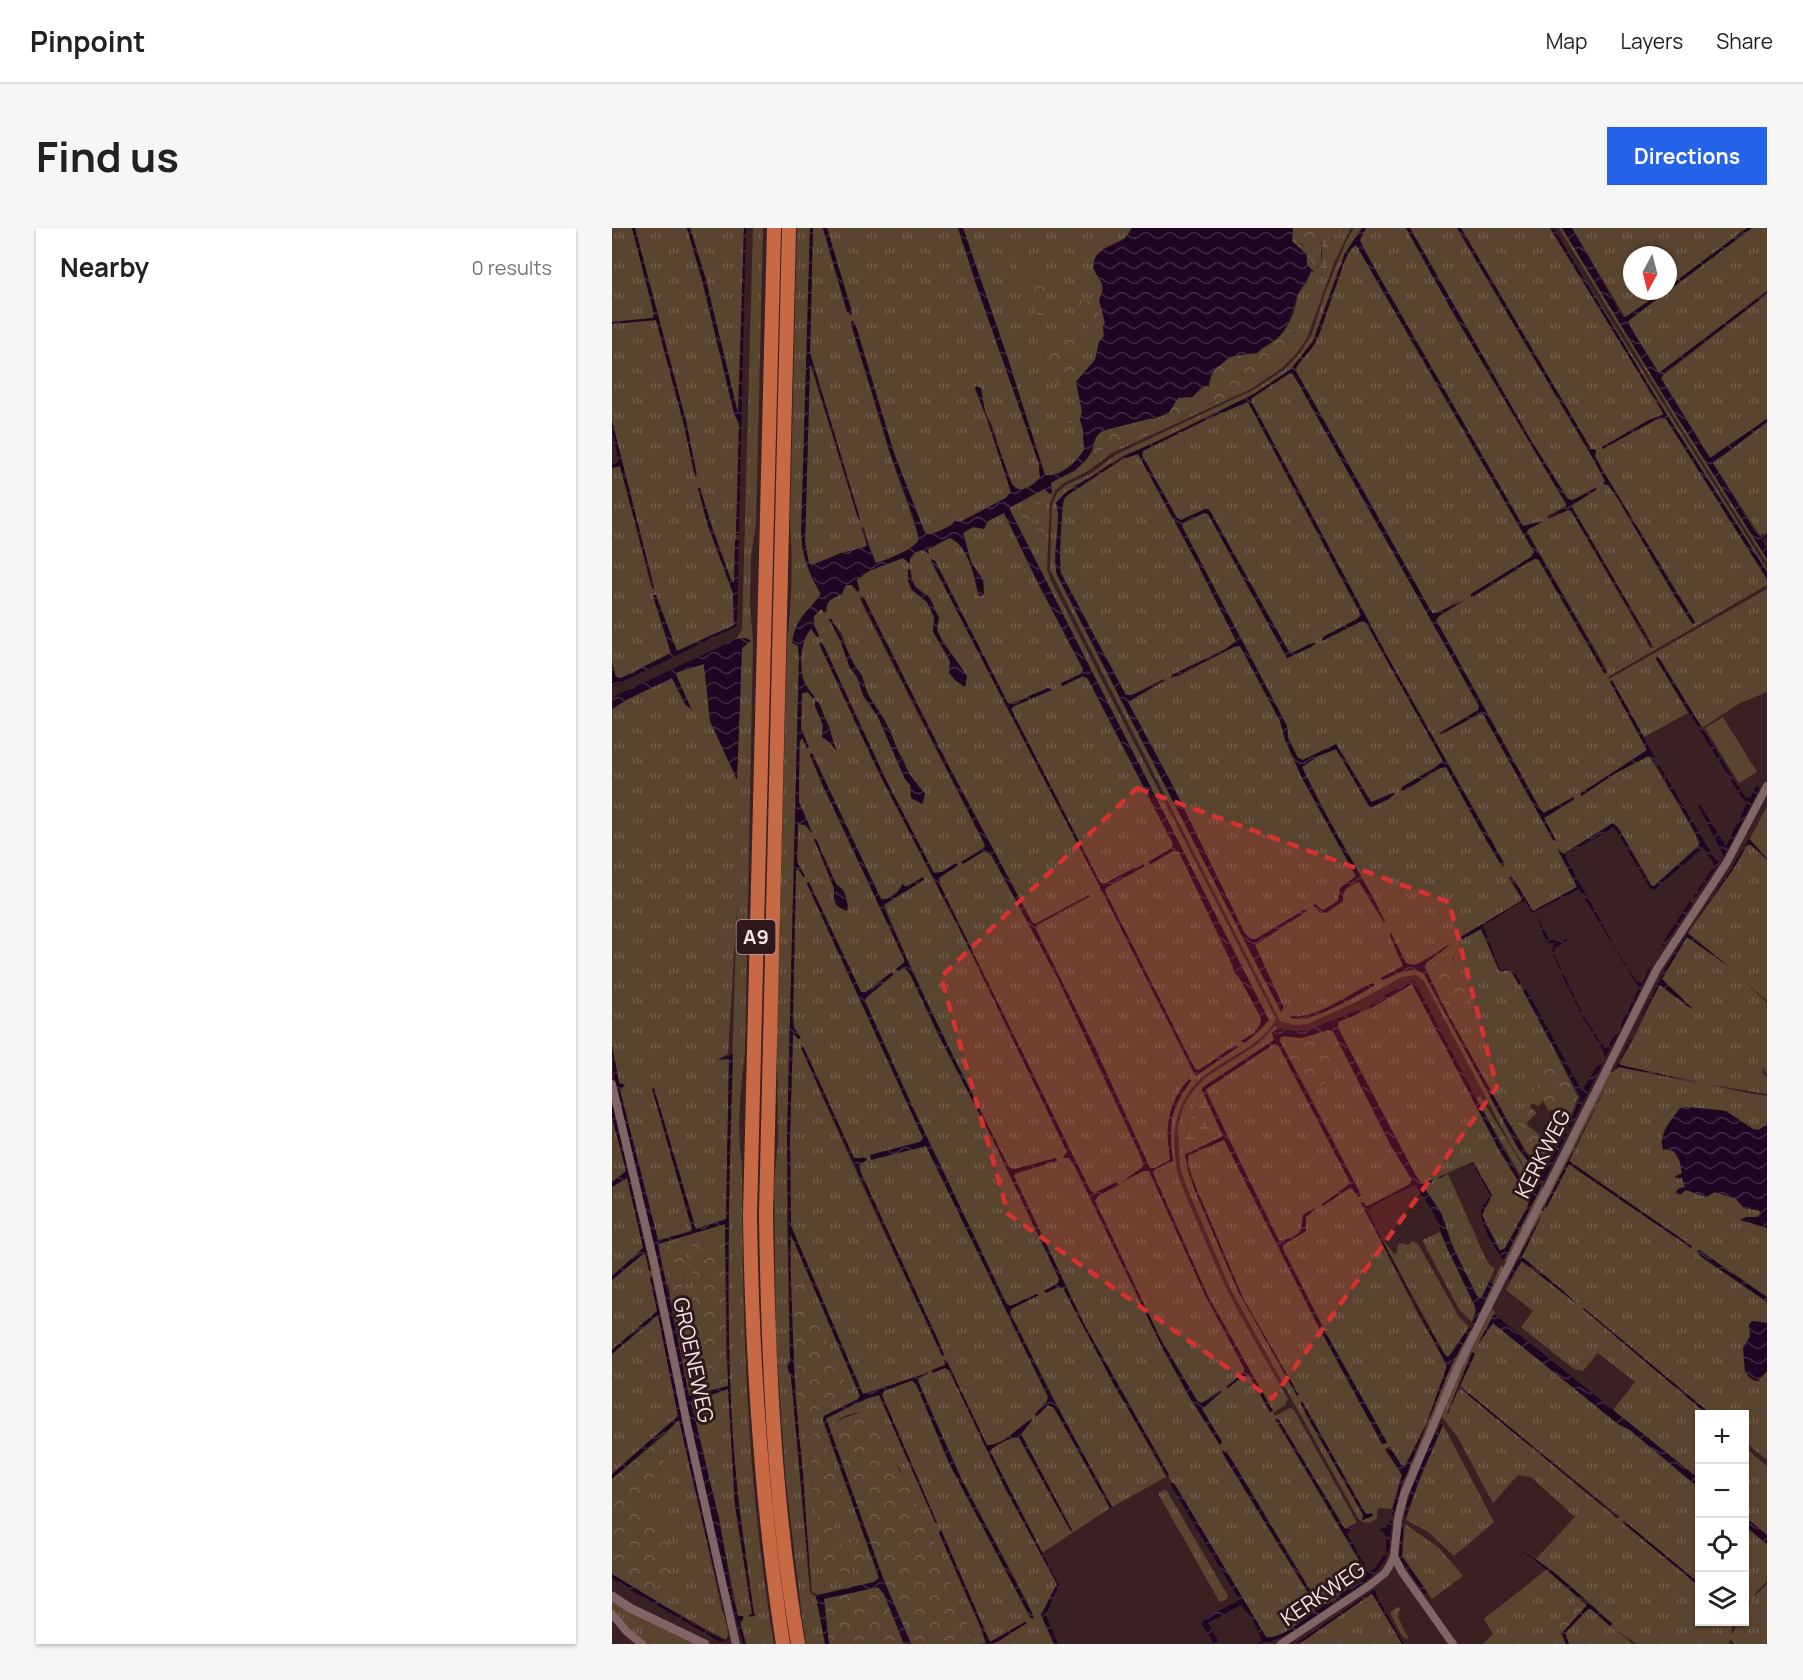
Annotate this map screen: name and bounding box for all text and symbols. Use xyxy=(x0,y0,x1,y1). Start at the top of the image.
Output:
text: Pinpoint xyxy=(30,22,145,60)
text: Map xyxy=(1546,27,1587,55)
text: Layers xyxy=(1620,27,1683,55)
text: Share xyxy=(1716,27,1773,55)
text: Find us xyxy=(36,127,179,185)
button: Directions xyxy=(1607,127,1767,185)
north arrow xyxy=(1623,246,1677,300)
text: Nearby xyxy=(60,249,149,285)
text: 0 results xyxy=(472,254,552,281)
road number: A9 xyxy=(736,920,776,954)
street label: KERKWEG xyxy=(1508,1104,1576,1203)
street label: GROENEWEG xyxy=(667,1295,721,1425)
map controls xyxy=(1695,1410,1749,1626)
button: + xyxy=(1695,1410,1749,1464)
button: − xyxy=(1695,1464,1749,1518)
button: locate xyxy=(1695,1518,1749,1572)
street label: KERKWEG xyxy=(1275,1555,1370,1632)
button: layers xyxy=(1695,1572,1749,1626)

